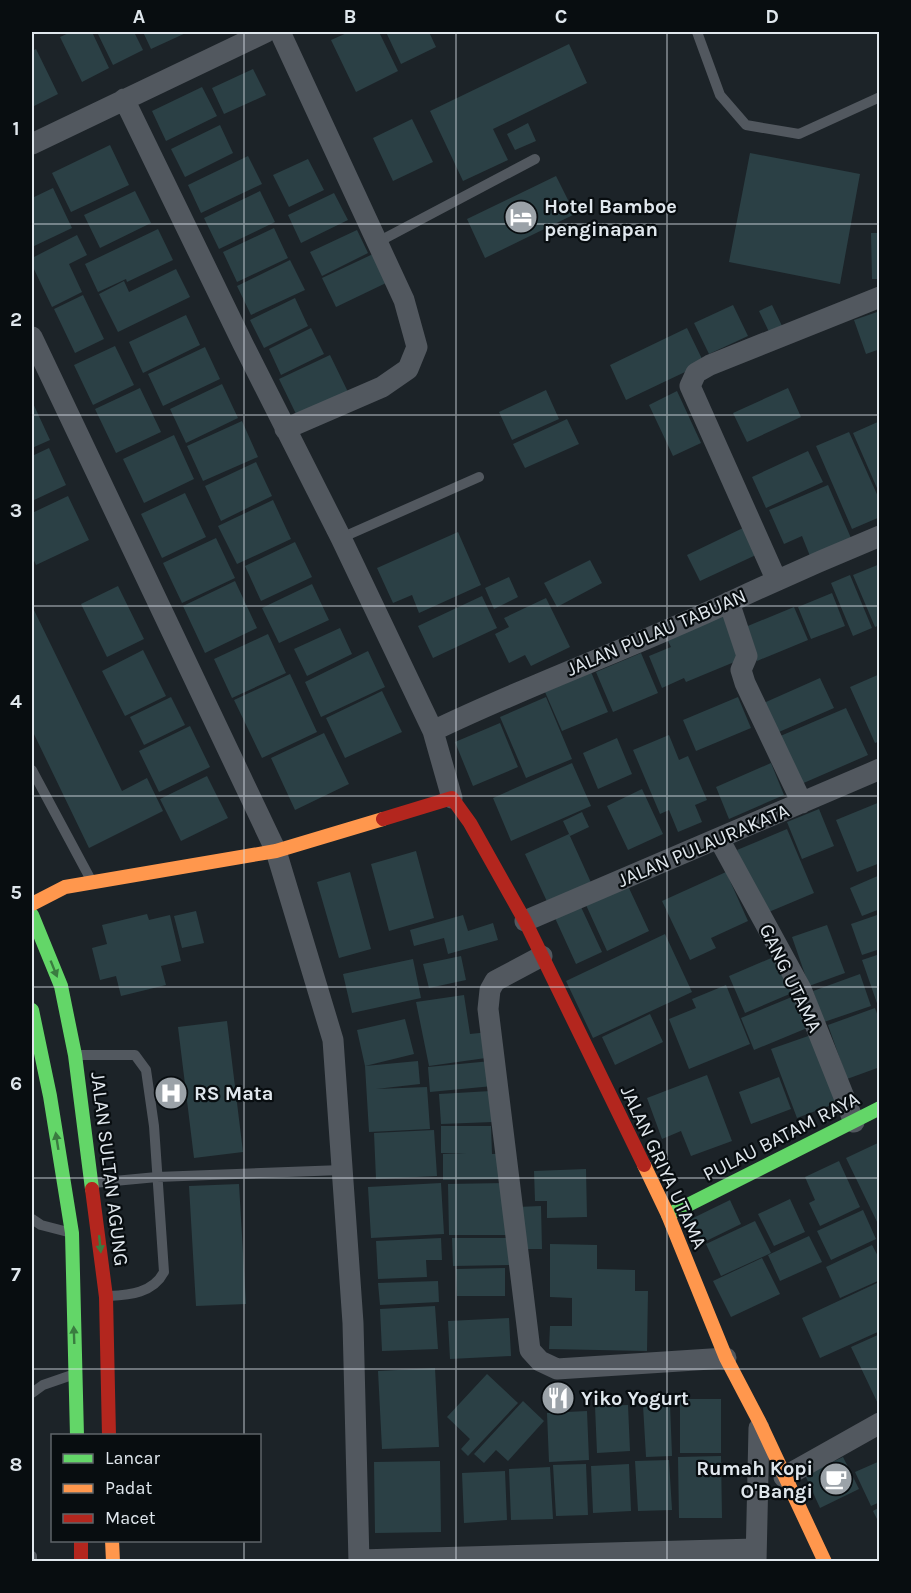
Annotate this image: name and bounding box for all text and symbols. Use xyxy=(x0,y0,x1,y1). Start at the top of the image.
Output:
text: A xyxy=(133,5,146,28)
text: B xyxy=(344,5,356,28)
text: C xyxy=(555,5,567,28)
text: D xyxy=(765,5,779,28)
text: 1 xyxy=(12,117,20,140)
place label: Hotel Bamboe penginapan xyxy=(544,195,677,241)
hotel icon: Hotel Bamboe penginapan xyxy=(503,199,539,235)
text: 2 xyxy=(10,308,22,331)
text: 3 xyxy=(10,499,22,522)
street label: JALAN PULAU TABUAN xyxy=(563,584,749,681)
text: 4 xyxy=(10,690,22,713)
street label: JALAN PULAURAKATA xyxy=(614,799,792,892)
text: 5 xyxy=(10,881,22,904)
street label: GANG UTAMA xyxy=(754,920,827,1036)
one-way arrow xyxy=(49,961,59,979)
street label: JALAN SULTAN AGUNG xyxy=(86,1071,133,1267)
text: 6 xyxy=(10,1072,22,1095)
hospital icon: RS Mata xyxy=(153,1075,189,1111)
place label: RS Mata xyxy=(194,1082,273,1105)
street label: JALAN GRIYA UTAMA xyxy=(616,1082,711,1253)
street label: PULAU BATAM RAYA xyxy=(699,1087,863,1186)
one-way arrow xyxy=(52,1132,61,1151)
one-way arrow xyxy=(95,1234,105,1253)
text: 7 xyxy=(11,1263,21,1286)
one-way arrow xyxy=(70,1326,79,1345)
restaurant icon: Yiko Yogurt xyxy=(540,1380,576,1416)
place label: Yiko Yogurt xyxy=(581,1387,689,1410)
legend xyxy=(51,1434,261,1542)
text: Lancar xyxy=(105,1447,160,1469)
text: 8 xyxy=(10,1453,22,1476)
place label: Rumah Kopi O'Bangi xyxy=(696,1457,813,1503)
cafe icon: Rumah Kopi O'Bangi xyxy=(818,1461,854,1497)
text: Padat xyxy=(105,1477,152,1499)
text: Macet xyxy=(105,1507,156,1529)

